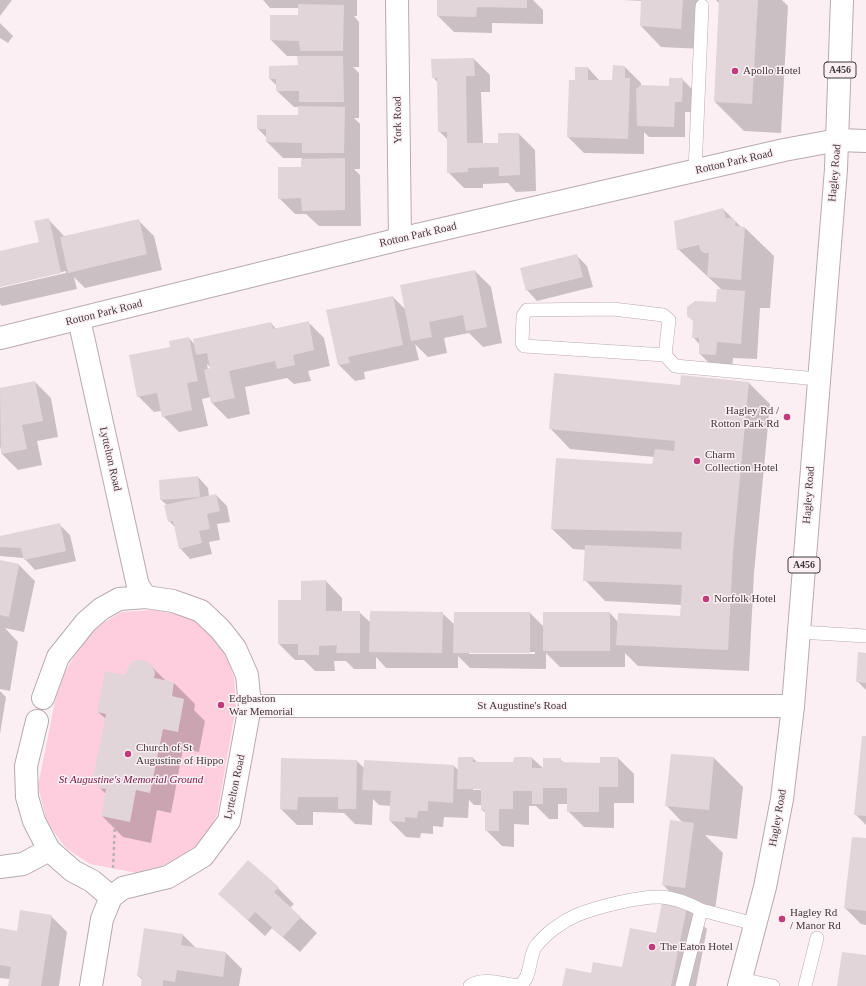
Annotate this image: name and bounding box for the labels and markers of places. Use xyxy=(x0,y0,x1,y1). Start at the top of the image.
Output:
place label: Apollo Hotel xyxy=(743,64,801,78)
marker: Apollo Hotel xyxy=(730,66,740,76)
place label: Hagley Rd / Rotton Park Rd xyxy=(711,404,779,430)
marker: Hagley Rd / Rotton Park Rd xyxy=(782,412,792,422)
place label: Charm Collection Hotel xyxy=(705,448,778,474)
marker: Charm Collection Hotel xyxy=(692,456,702,466)
place label: Norfolk Hotel xyxy=(714,592,776,606)
marker: Norfolk Hotel xyxy=(701,594,711,604)
place label: Edgbaston War Memorial xyxy=(229,692,293,718)
marker: Edgbaston War Memorial xyxy=(216,700,226,710)
place label: Church of St Augustine of Hippo xyxy=(136,741,223,767)
marker: Church of St Augustine of Hippo xyxy=(123,749,133,759)
place label: Hagley Rd / Manor Rd xyxy=(790,906,841,932)
marker: Hagley Rd / Manor Rd xyxy=(777,914,787,924)
place label: The Eaton Hotel xyxy=(660,940,733,954)
marker: The Eaton Hotel xyxy=(647,942,657,952)

